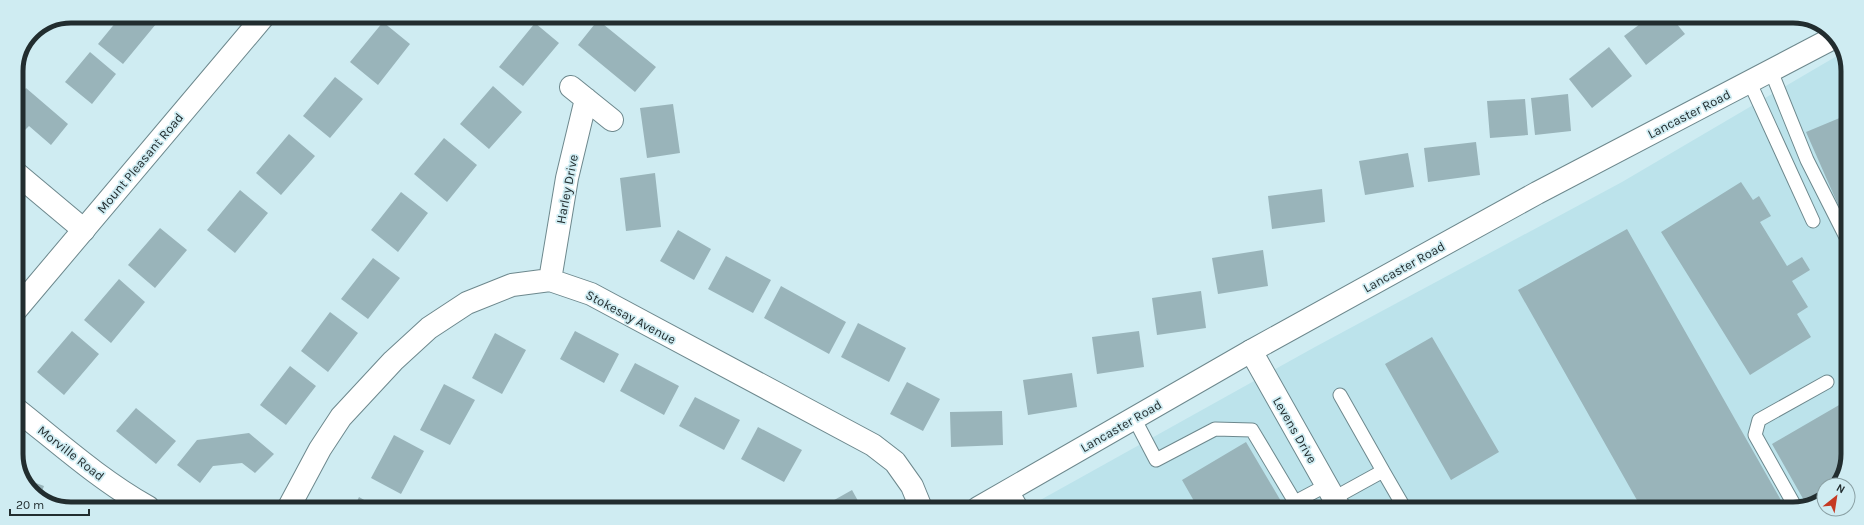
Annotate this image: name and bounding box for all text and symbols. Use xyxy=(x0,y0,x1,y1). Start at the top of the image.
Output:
street label: Lancaster Road xyxy=(1645,87,1733,141)
street label: Mount Pleasant Road xyxy=(94,110,186,216)
street label: Harley Drive xyxy=(553,153,581,225)
street label: Lancaster Road xyxy=(1361,238,1447,296)
street label: Stokesay Avenue xyxy=(583,287,679,347)
street label: Levens Drive xyxy=(1270,394,1320,466)
street label: Lancaster Road xyxy=(1078,397,1164,455)
street label: Morville Road xyxy=(35,422,107,484)
north arrow xyxy=(1816,477,1856,517)
text: N xyxy=(1834,481,1847,496)
scale bar xyxy=(10,491,89,517)
text: 20 m xyxy=(16,498,44,512)

